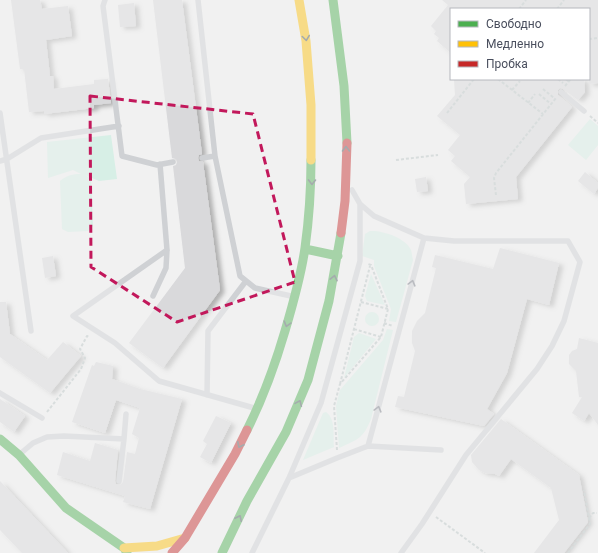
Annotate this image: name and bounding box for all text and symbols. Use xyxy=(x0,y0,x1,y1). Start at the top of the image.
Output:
legend xyxy=(450,8,590,80)
text: Свободно xyxy=(486,17,542,31)
one-way arrow xyxy=(301,35,310,41)
text: Медленно xyxy=(486,37,544,51)
text: Пробка xyxy=(486,57,528,71)
one-way arrow xyxy=(342,146,350,152)
one-way arrow xyxy=(308,179,316,185)
one-way arrow xyxy=(329,275,337,281)
one-way arrow xyxy=(407,280,416,287)
one-way arrow xyxy=(283,320,292,327)
one-way arrow xyxy=(294,399,302,407)
one-way arrow xyxy=(373,405,382,412)
one-way arrow xyxy=(237,440,245,448)
one-way arrow xyxy=(234,515,242,522)

